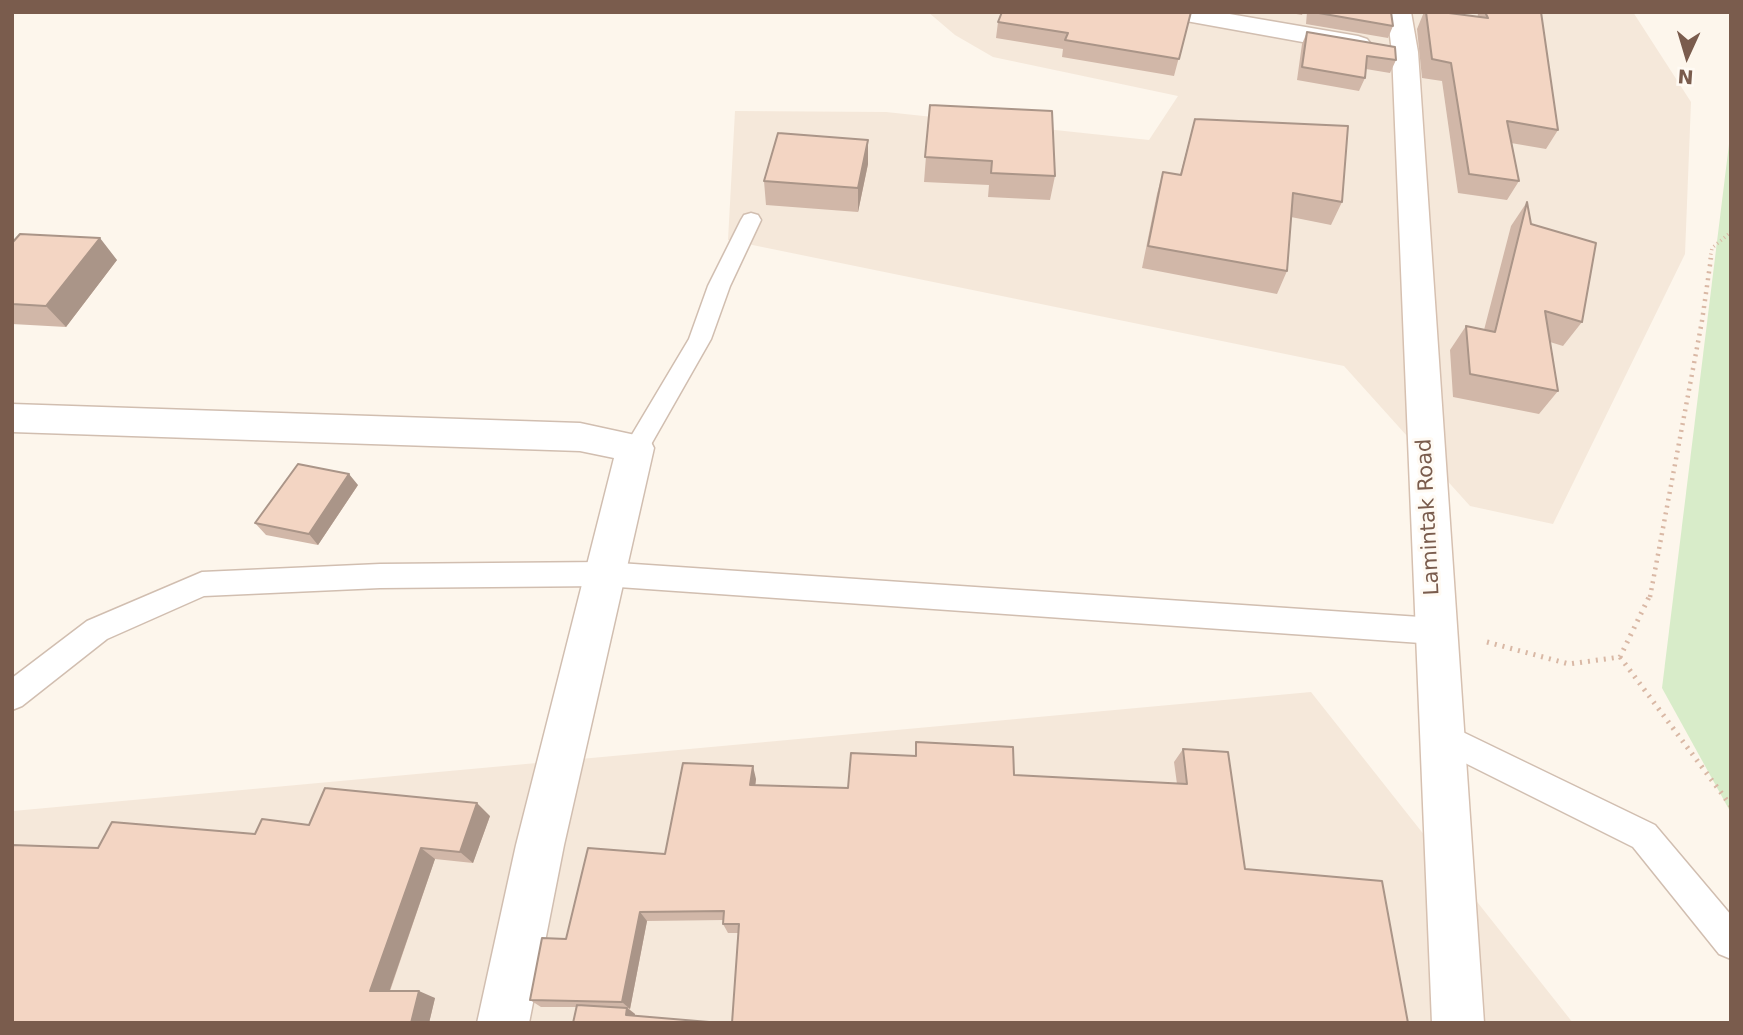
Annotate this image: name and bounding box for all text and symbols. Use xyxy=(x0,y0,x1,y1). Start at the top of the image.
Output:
north arrow xyxy=(1652,21,1722,91)
text: N xyxy=(1677,65,1694,88)
street label: Lamintak Road xyxy=(1412,438,1446,596)

